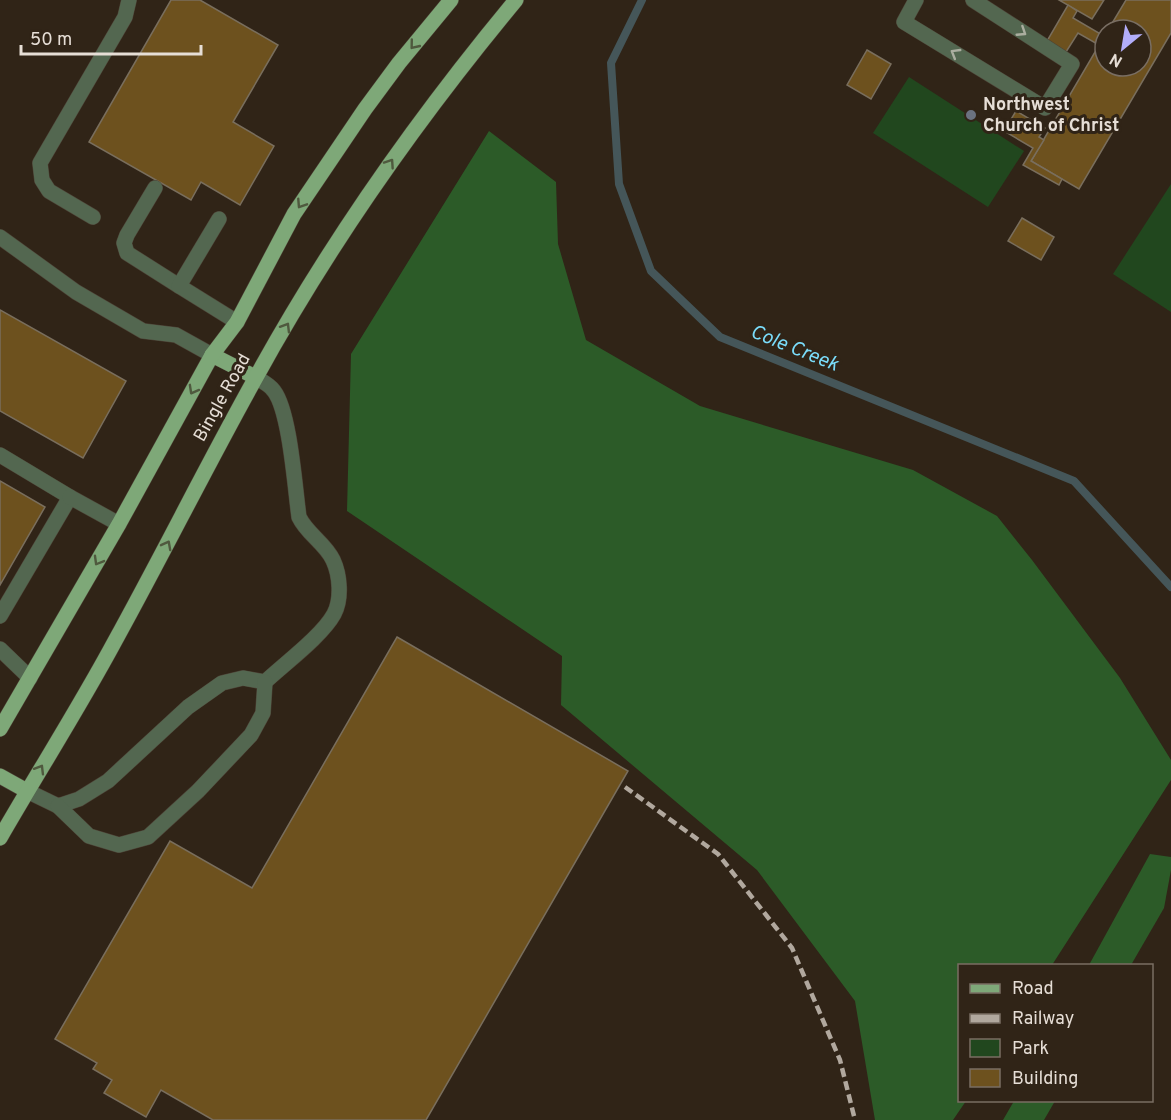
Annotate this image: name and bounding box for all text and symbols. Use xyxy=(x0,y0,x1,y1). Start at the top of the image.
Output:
scale bar xyxy=(21,18,201,56)
north arrow xyxy=(1093,18,1153,78)
one-way arrow xyxy=(1016,24,1026,36)
text: 50 m xyxy=(30,29,72,52)
one-way arrow xyxy=(410,38,421,49)
text: N xyxy=(1107,48,1126,71)
one-way arrow xyxy=(951,49,961,61)
place label: Northwest Church of Christ xyxy=(983,94,1119,138)
marker: Northwest Church of Christ xyxy=(964,108,978,122)
one-way arrow xyxy=(383,158,394,169)
one-way arrow xyxy=(297,197,308,208)
water label: Cole Creek xyxy=(746,320,843,379)
one-way arrow xyxy=(278,323,290,333)
street label: Bingle Road xyxy=(189,350,257,446)
one-way arrow xyxy=(189,384,200,395)
one-way arrow xyxy=(159,540,171,551)
one-way arrow xyxy=(94,555,105,565)
one-way arrow xyxy=(32,765,44,775)
legend xyxy=(958,964,1153,1102)
text: Road xyxy=(1012,978,1054,1001)
text: Railway xyxy=(1012,1008,1074,1031)
text: Park xyxy=(1012,1038,1049,1061)
text: Building xyxy=(1012,1068,1078,1091)

